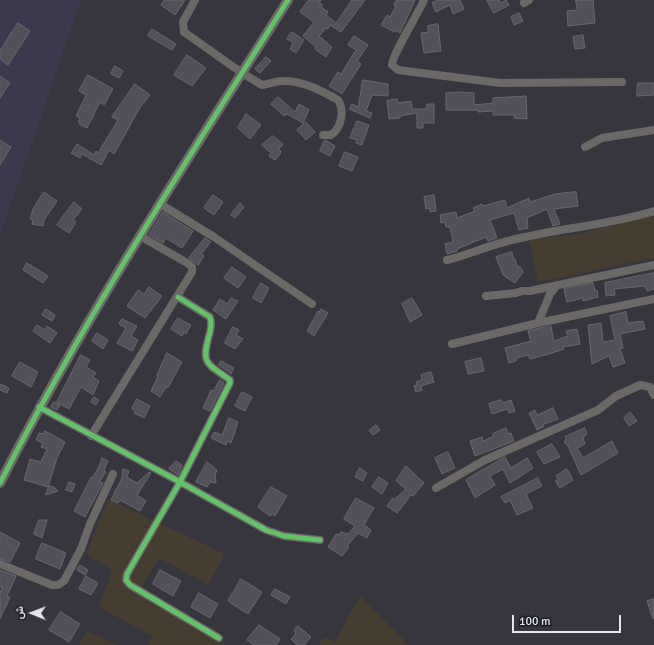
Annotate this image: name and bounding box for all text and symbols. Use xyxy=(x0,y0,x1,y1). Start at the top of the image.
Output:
north arrow xyxy=(12,593,52,633)
text: ش xyxy=(13,606,26,620)
scale bar xyxy=(514,607,623,633)
text: 100 m xyxy=(519,614,551,629)

